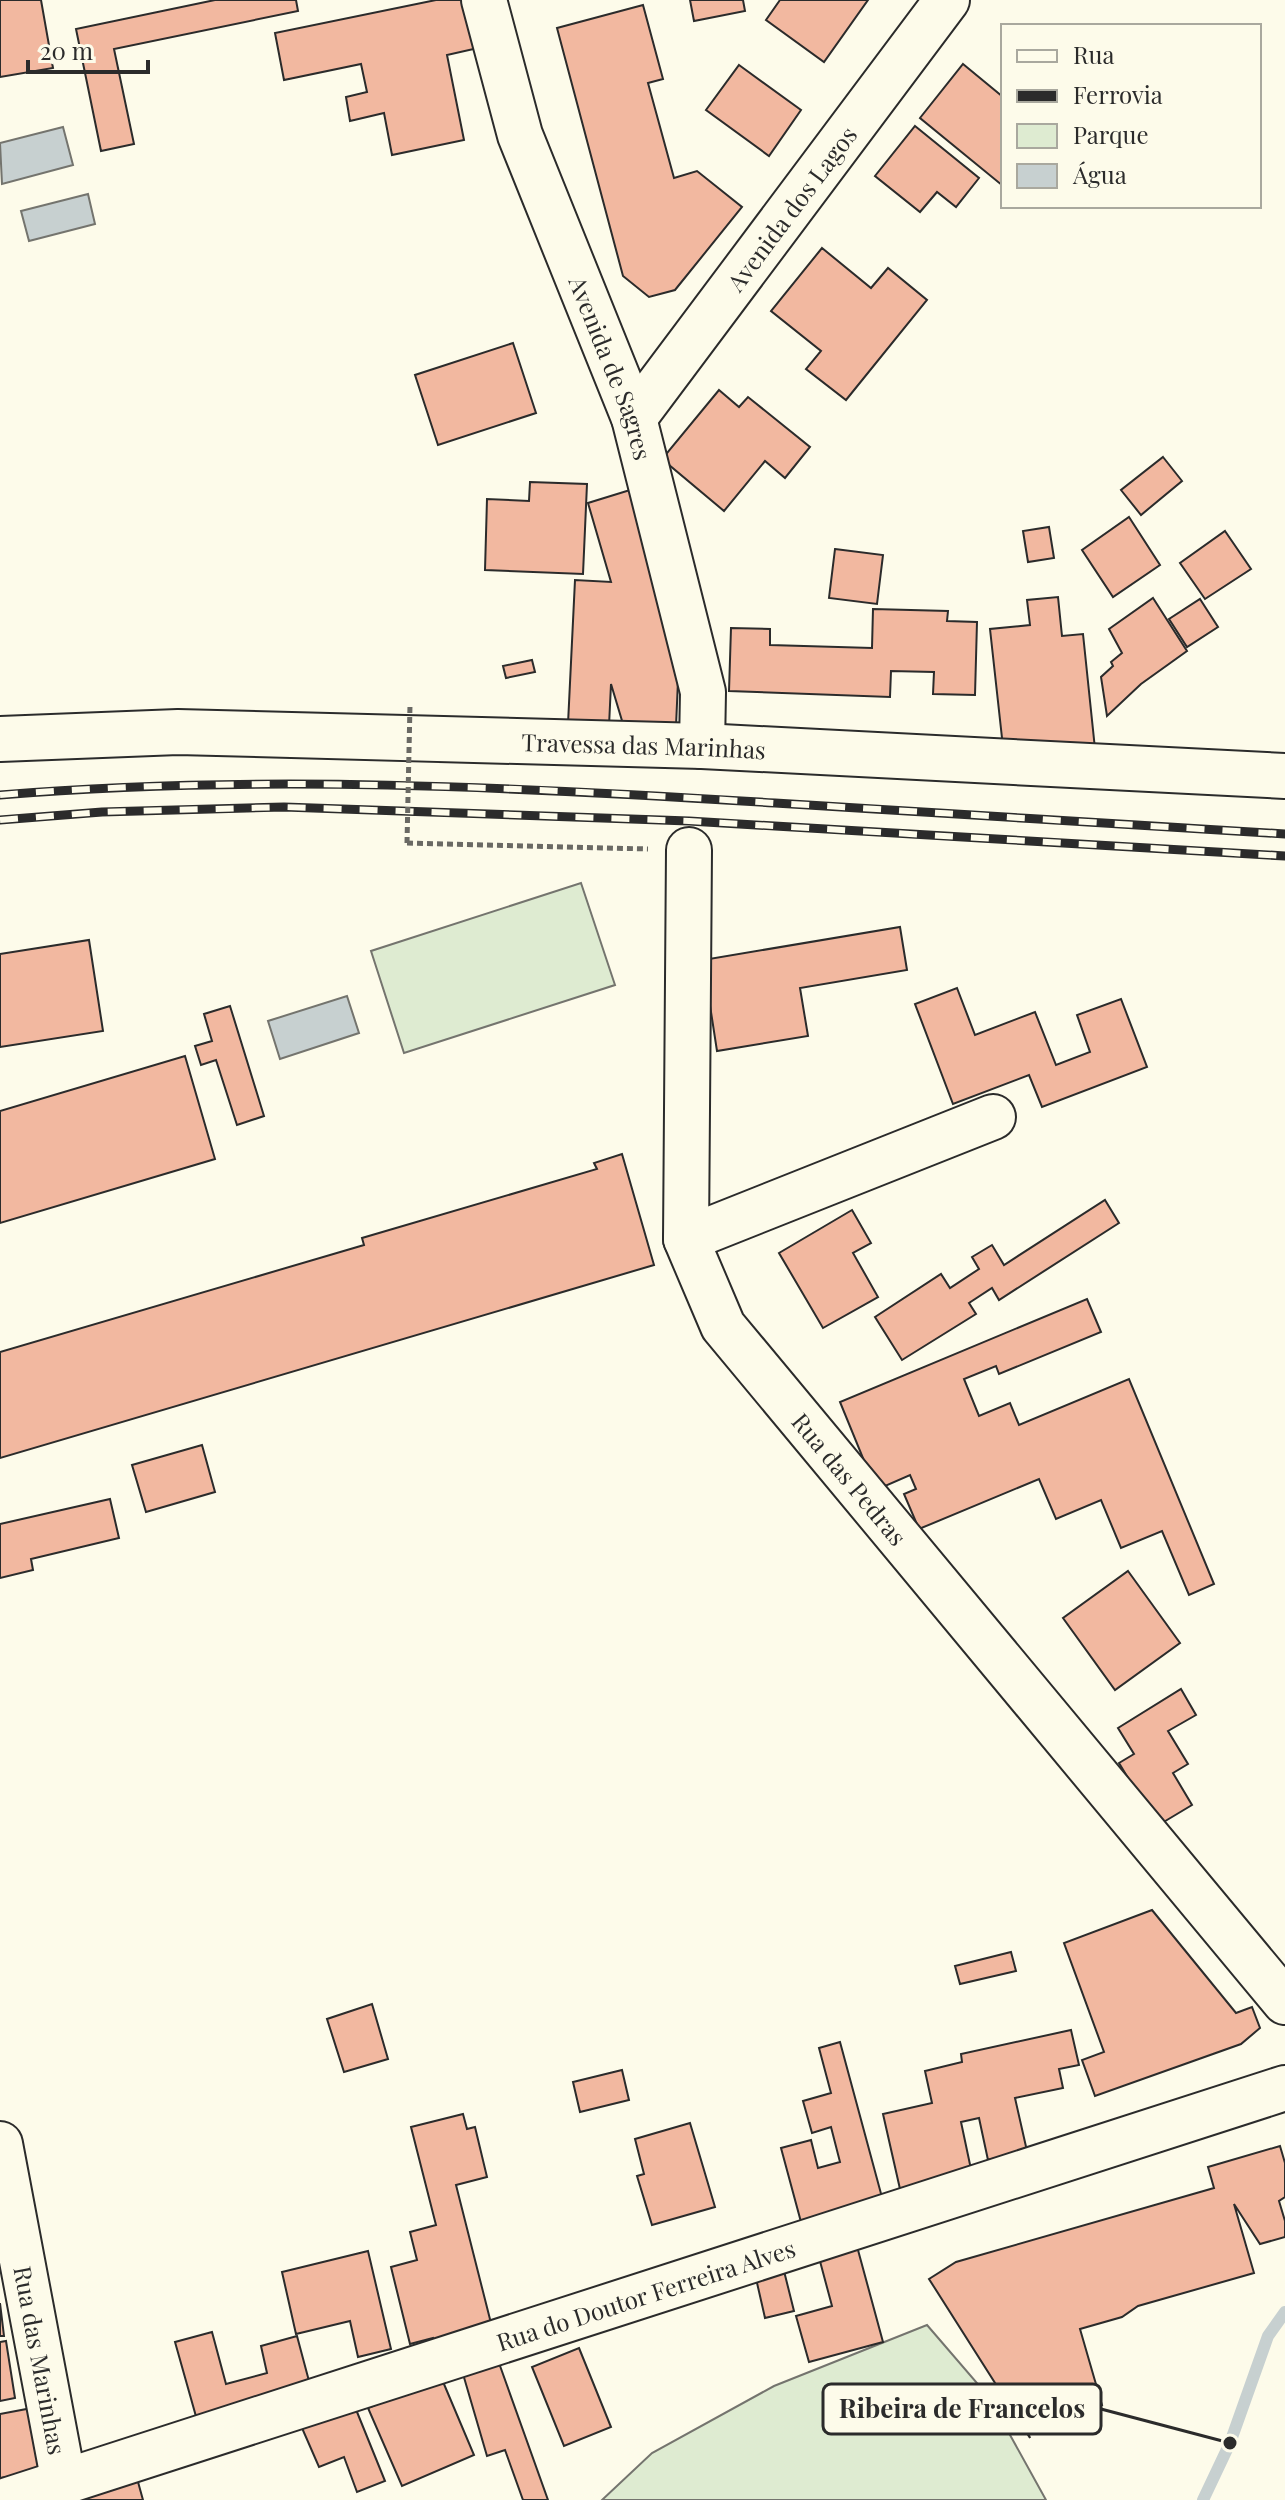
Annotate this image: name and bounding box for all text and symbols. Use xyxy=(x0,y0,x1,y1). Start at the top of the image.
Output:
scale bar xyxy=(28,24,148,74)
legend xyxy=(1001,24,1261,208)
text: 20 m xyxy=(40,34,93,66)
text: Rua xyxy=(1073,38,1114,70)
text: Ferrovia xyxy=(1073,78,1163,110)
text: Parque xyxy=(1073,118,1149,150)
street label: Avenida dos Lagos xyxy=(718,119,863,298)
text: Água xyxy=(1072,158,1127,190)
street label: Avenida de Sagres xyxy=(562,270,660,463)
street label: Travessa das Marinhas xyxy=(521,725,767,765)
street label: Rua das Pedras xyxy=(785,1406,914,1552)
street label: Rua do Doutor Ferreira Alves xyxy=(492,2231,799,2357)
street label: Rua das Marinhas xyxy=(7,2263,74,2457)
callout: Ribeira de Francelos xyxy=(823,2384,1101,2434)
text: Ribeira de Francelos xyxy=(839,2390,1085,2425)

